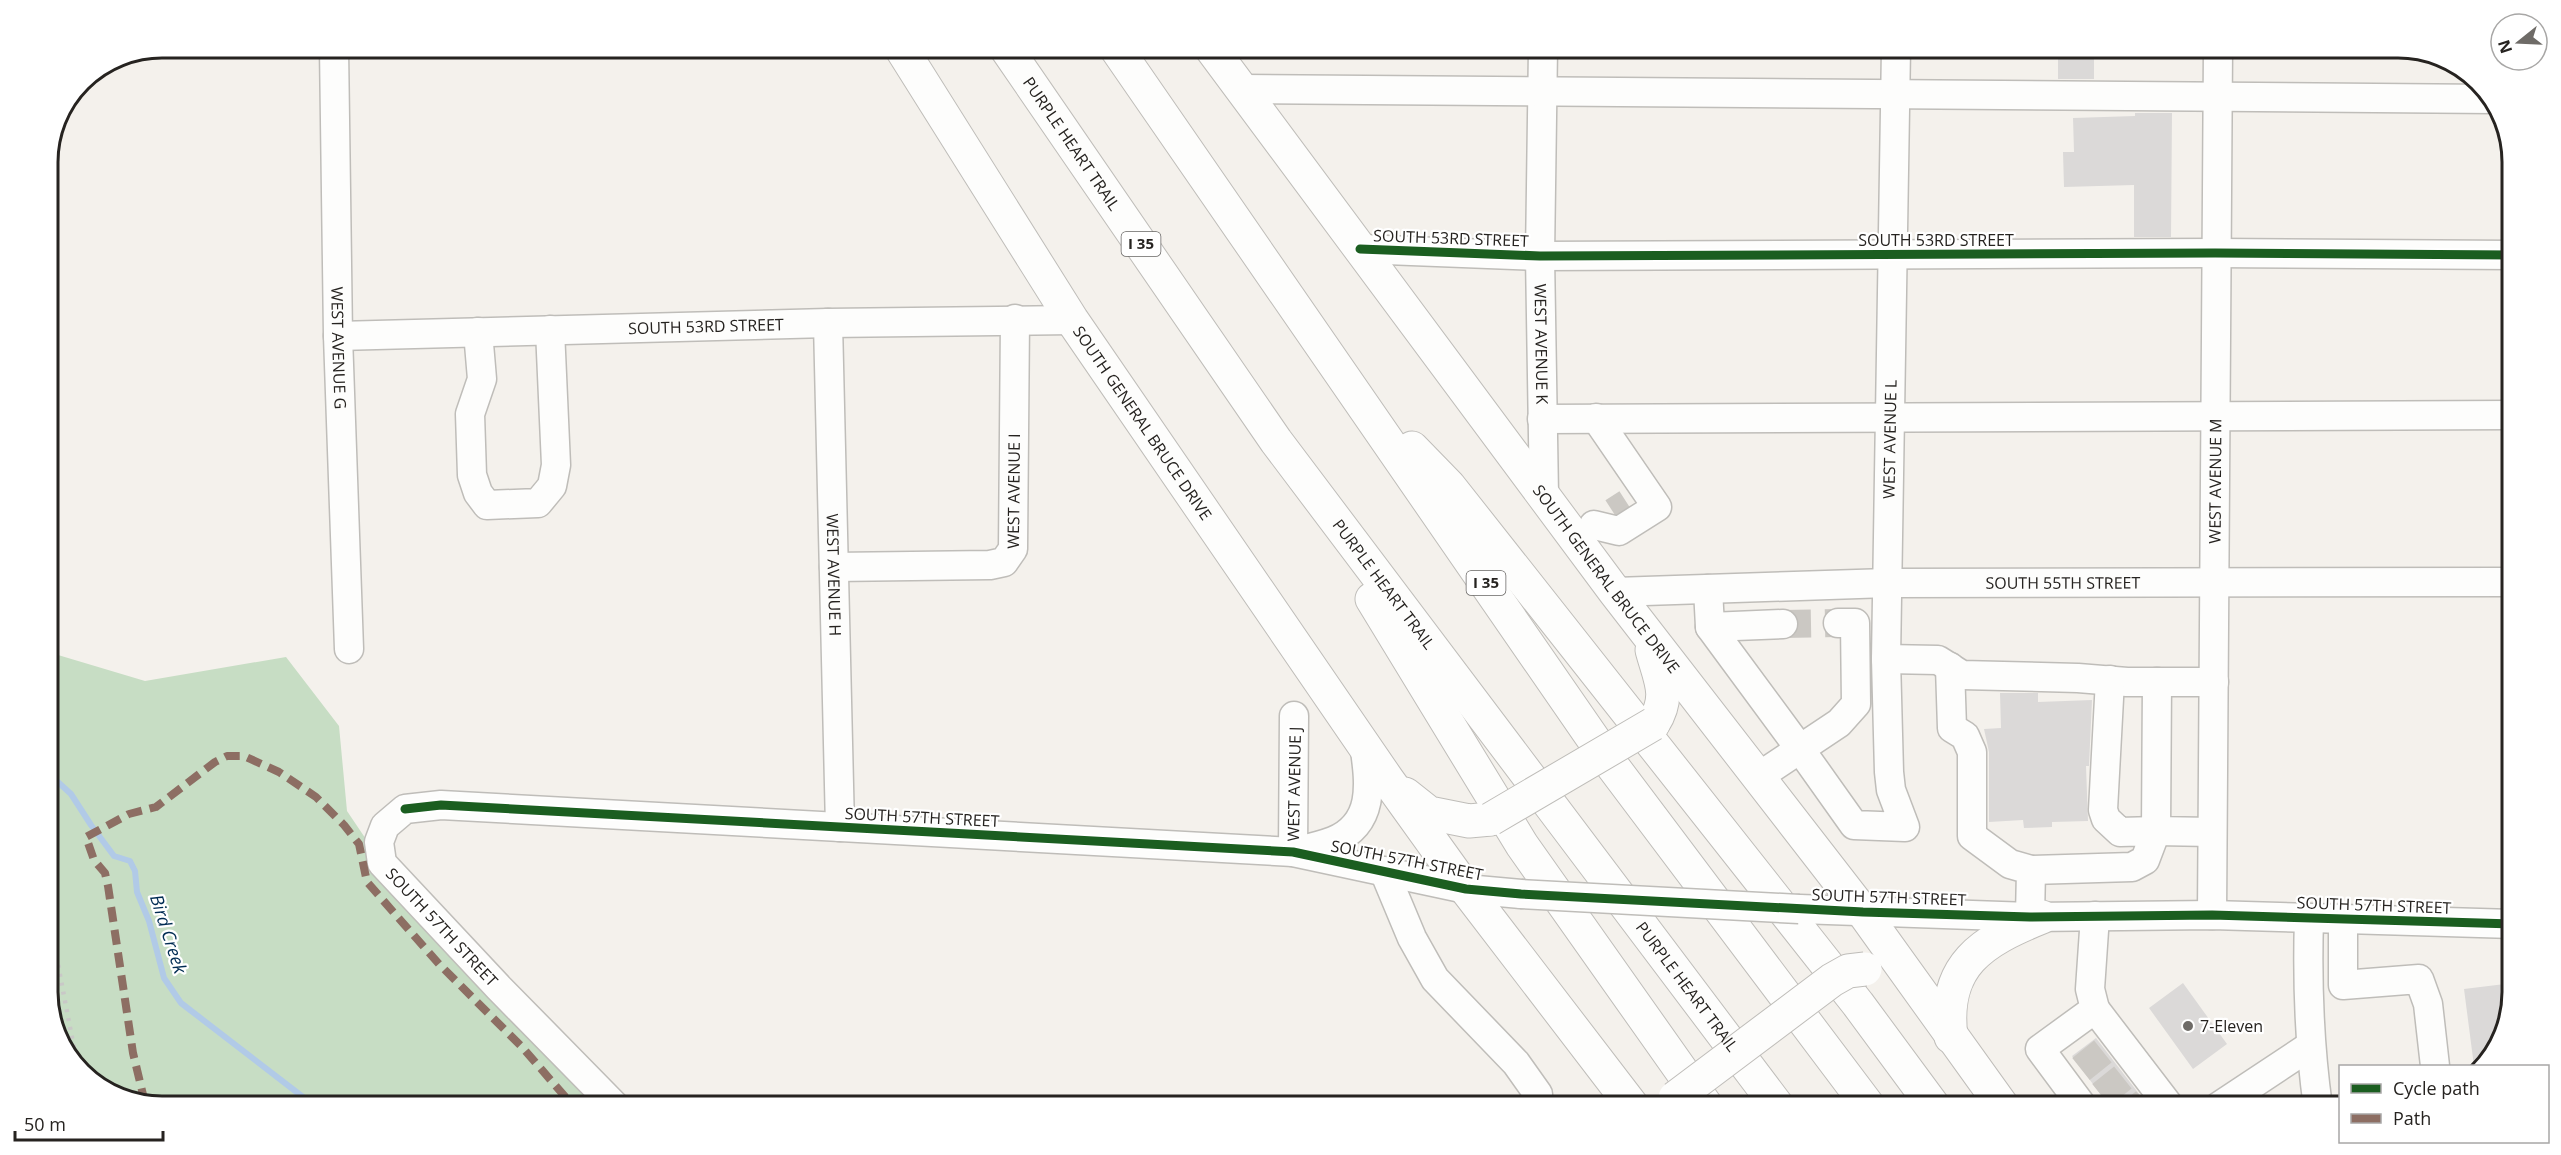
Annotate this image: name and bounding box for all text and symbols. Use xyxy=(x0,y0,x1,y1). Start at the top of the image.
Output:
north arrow xyxy=(2489,12,2549,72)
text: N xyxy=(2492,37,2517,56)
street label: PURPLE HEART TRAIL xyxy=(1018,72,1125,215)
street label: SOUTH 53RD STREET xyxy=(1373,224,1529,252)
street label: SOUTH 53RD STREET xyxy=(1858,229,2014,251)
road number: I 35 xyxy=(1122,232,1160,256)
street label: WEST AVENUE K xyxy=(1529,284,1553,405)
street label: WEST AVENUE G xyxy=(326,287,352,410)
street label: SOUTH 53RD STREET xyxy=(628,313,784,339)
street label: SOUTH GENERAL BRUCE DRIVE xyxy=(1068,321,1217,524)
street label: WEST AVENUE L xyxy=(1878,380,1902,499)
street label: WEST AVENUE M xyxy=(2204,418,2226,544)
street label: WEST AVENUE I xyxy=(1002,433,1025,549)
street label: SOUTH GENERAL BRUCE DRIVE xyxy=(1528,480,1685,678)
street label: WEST AVENUE H xyxy=(822,513,846,636)
street label: PURPLE HEART TRAIL xyxy=(1328,515,1440,654)
road number: I 35 xyxy=(1466,571,1506,595)
street label: SOUTH 55TH STREET xyxy=(1985,572,2140,594)
street label: WEST AVENUE J xyxy=(1282,726,1306,842)
street label: SOUTH 57TH STREET xyxy=(844,802,1000,832)
street label: SOUTH 57TH STREET xyxy=(1329,834,1485,886)
street label: SOUTH 57TH STREET xyxy=(381,863,503,991)
street label: SOUTH 57TH STREET xyxy=(1811,883,1967,911)
water label: Bird Creek xyxy=(145,891,193,978)
street label: SOUTH 57TH STREET xyxy=(2296,891,2452,919)
street label: PURPLE HEART TRAIL xyxy=(1631,917,1743,1056)
place label: 7-Eleven xyxy=(2200,1015,2263,1037)
marker: 7-Eleven xyxy=(2181,1019,2195,1033)
legend xyxy=(2339,1065,2549,1143)
text: Cycle path xyxy=(2393,1076,2480,1100)
scale bar xyxy=(15,1104,164,1142)
text: Path xyxy=(2393,1106,2431,1130)
text: 50 m xyxy=(24,1112,66,1136)

